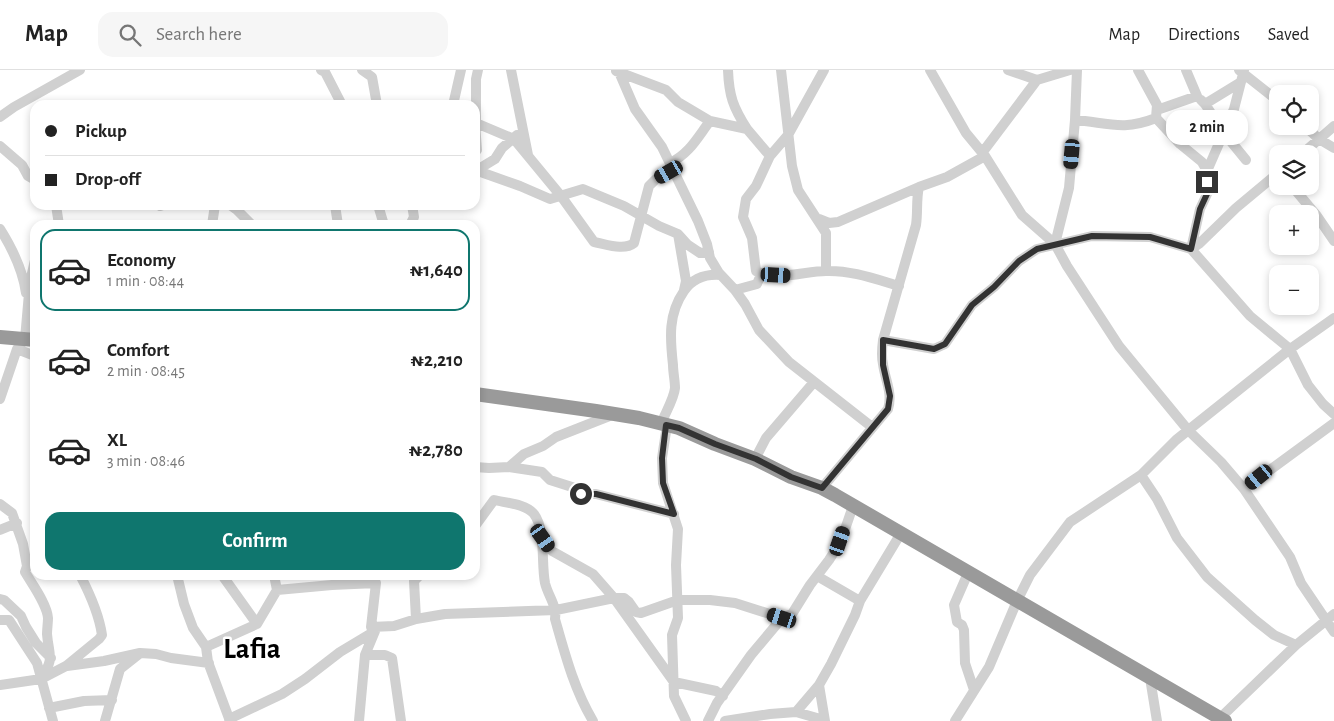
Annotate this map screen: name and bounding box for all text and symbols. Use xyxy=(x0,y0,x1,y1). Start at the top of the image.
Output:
search box xyxy=(98,12,448,57)
icon: search xyxy=(116,21,144,49)
text: Map xyxy=(25,22,68,46)
text: Search here xyxy=(156,25,242,44)
text: Map xyxy=(1109,26,1140,44)
text: Directions xyxy=(1168,26,1240,44)
text: Saved xyxy=(1268,26,1309,44)
map controls xyxy=(1269,85,1319,315)
button: locate xyxy=(1269,85,1319,135)
callout: 2 min xyxy=(1166,109,1248,144)
text: 2 min xyxy=(1189,119,1225,135)
text: Pickup xyxy=(75,122,127,141)
car xyxy=(1063,138,1080,170)
button: layers xyxy=(1269,145,1319,195)
car xyxy=(652,158,685,186)
text: Drop-off xyxy=(75,170,140,189)
route end xyxy=(1196,171,1218,193)
button: + xyxy=(1269,205,1319,255)
icon: car xyxy=(47,248,92,293)
text: Economy xyxy=(107,251,176,270)
text: ₦1,640 xyxy=(410,261,463,280)
button: − xyxy=(1269,265,1319,315)
car xyxy=(760,267,791,283)
text: 1 min · 08:44 xyxy=(107,273,184,289)
icon: car xyxy=(47,338,92,383)
text: Comfort xyxy=(107,341,169,360)
text: ₦2,210 xyxy=(411,351,463,370)
text: 2 min · 08:45 xyxy=(107,363,185,379)
icon: car xyxy=(47,428,92,473)
text: XL xyxy=(107,431,127,450)
text: ₦2,780 xyxy=(409,441,463,460)
text: 3 min · 08:46 xyxy=(107,453,185,469)
car xyxy=(1242,462,1275,492)
route start xyxy=(570,483,592,505)
button: Confirm xyxy=(45,512,465,570)
car xyxy=(528,521,557,555)
car xyxy=(828,524,851,558)
car xyxy=(765,606,798,630)
district label: Lafia xyxy=(223,635,281,664)

